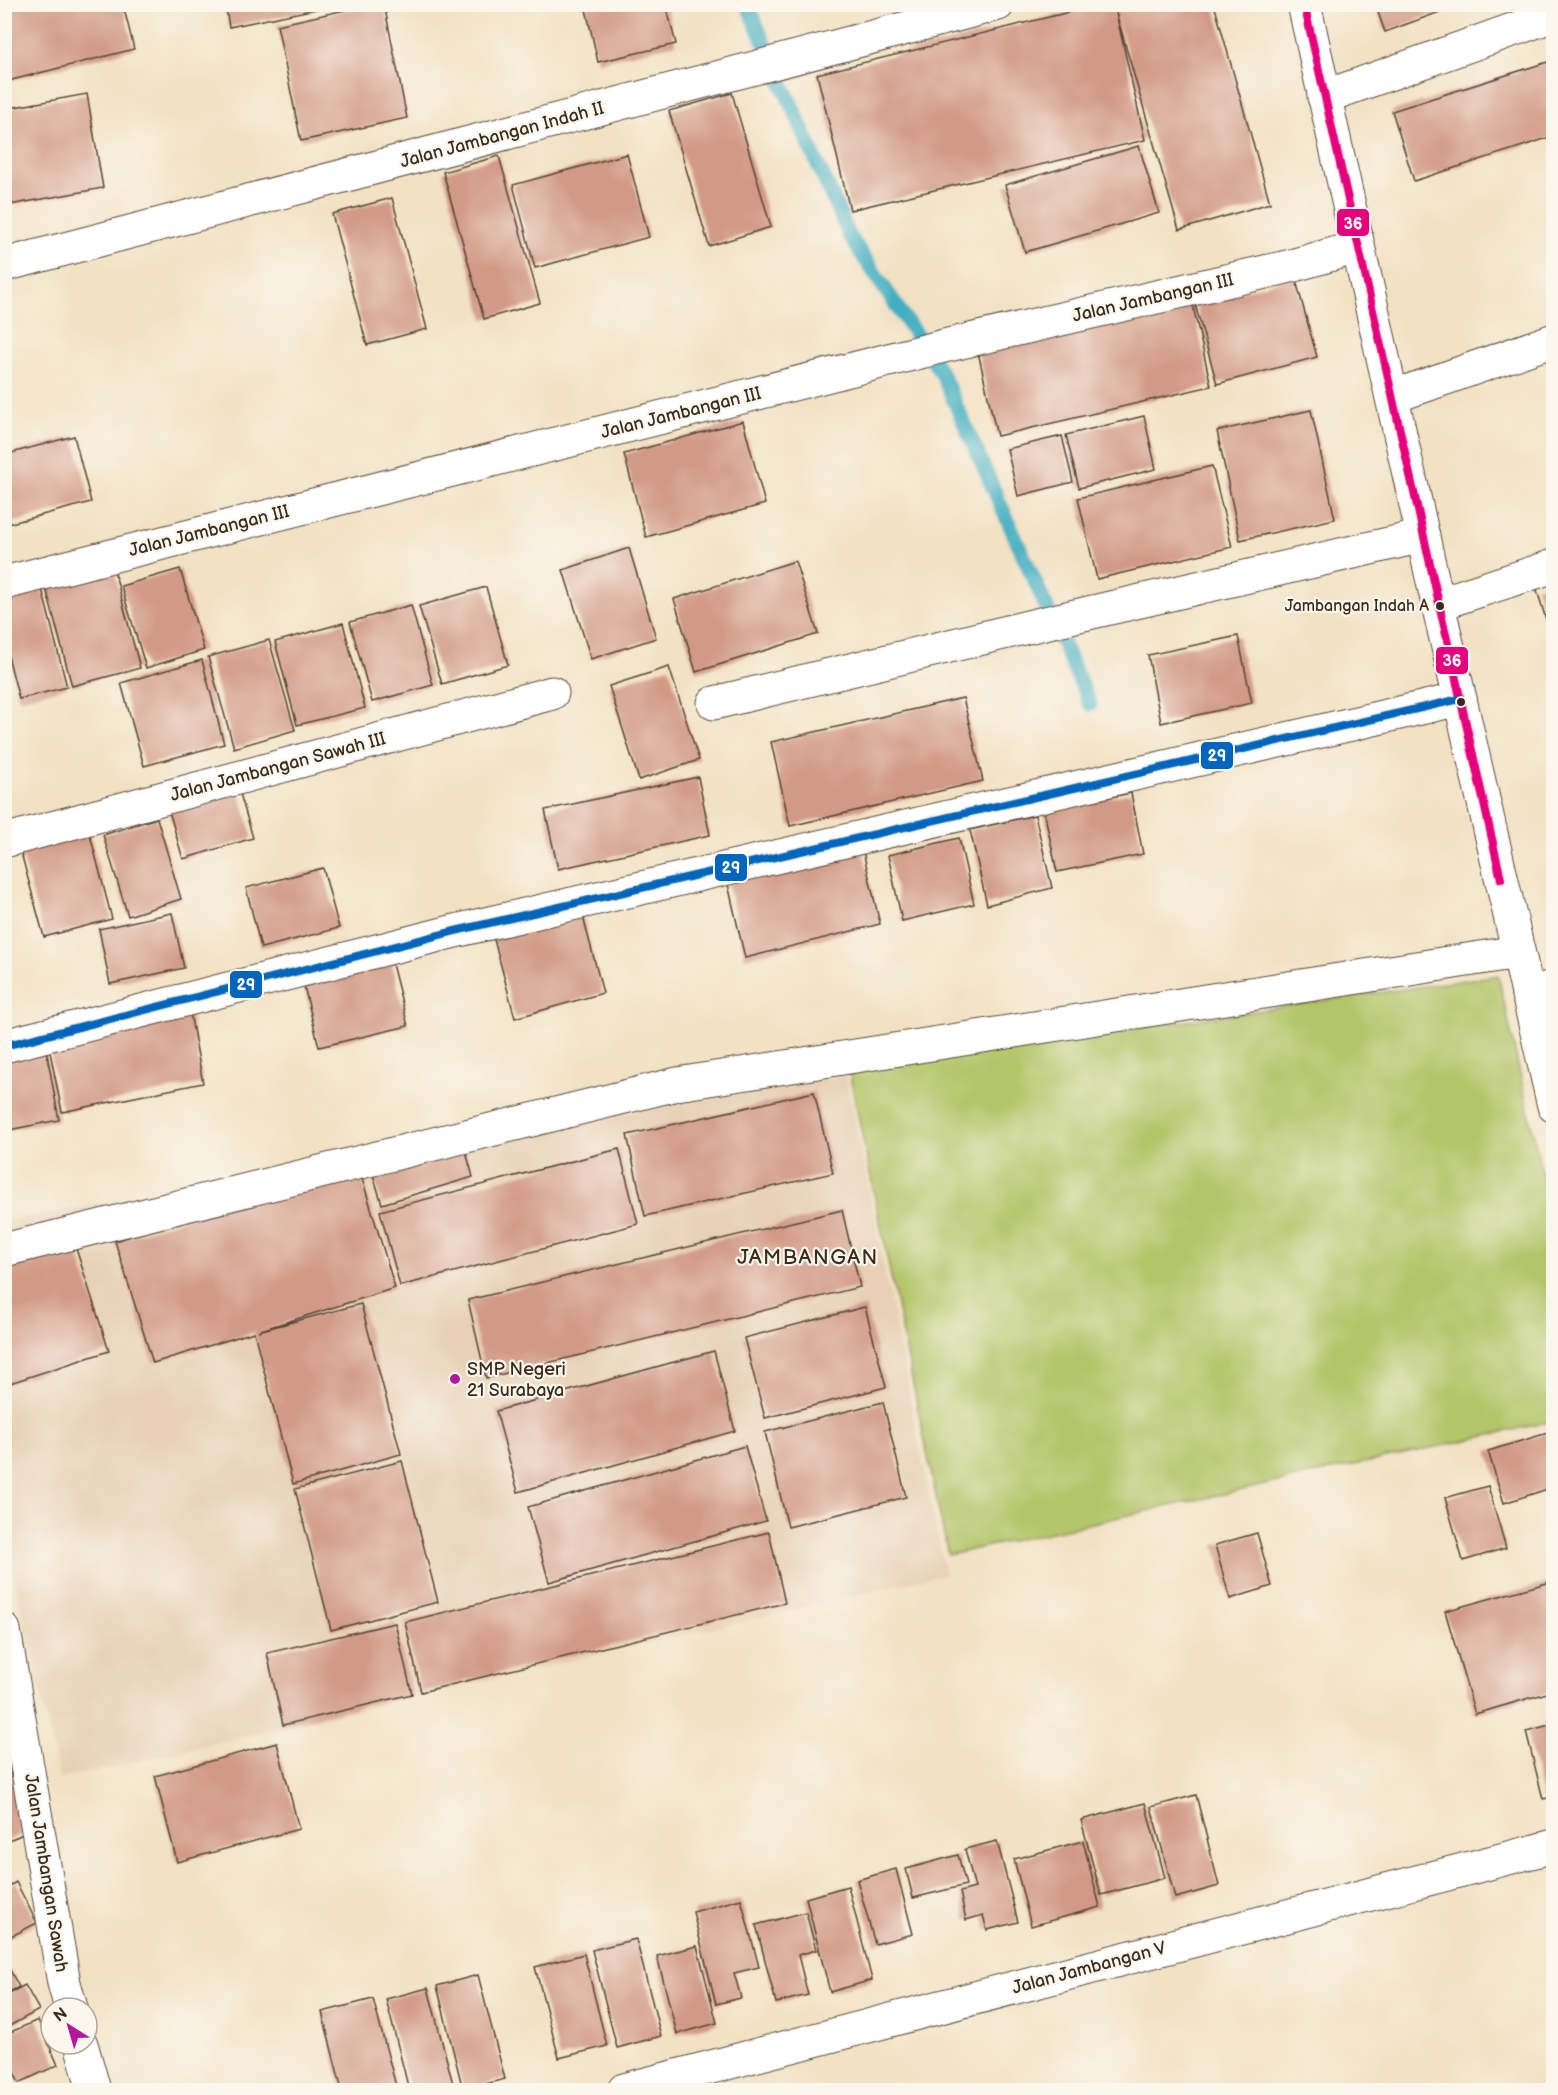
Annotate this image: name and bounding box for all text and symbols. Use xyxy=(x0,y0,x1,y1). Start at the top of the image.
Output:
street label: Jalan Jambangan Indah II xyxy=(398,98,606,172)
line badge: 36 xyxy=(1336,208,1370,237)
text: 36 xyxy=(1343,215,1363,234)
street label: Jalan Jambangan III xyxy=(1071,269,1235,327)
street label: Jalan Jambangan III xyxy=(599,383,763,443)
street label: Jalan Jambangan III xyxy=(127,501,291,561)
place label: Jambangan Indah A xyxy=(1285,597,1429,616)
marker: Jambangan Indah A xyxy=(1434,600,1446,612)
line badge: 36 xyxy=(1435,646,1469,675)
text: 36 xyxy=(1442,652,1462,671)
unlabelled marker xyxy=(1455,696,1467,708)
street label: Jalan Jambangan Sawah III xyxy=(168,728,388,806)
line badge: 29 xyxy=(1200,741,1234,770)
text: 29 xyxy=(1208,747,1226,766)
line badge: 29 xyxy=(714,853,748,882)
text: 29 xyxy=(722,859,740,878)
line badge: 29 xyxy=(229,970,263,999)
text: 29 xyxy=(237,976,255,995)
district label: JAMBANGAN xyxy=(737,1245,879,1270)
place label: SMP Negeri 21 Surabaya xyxy=(467,1359,566,1401)
marker: SMP Negeri 21 Surabaya xyxy=(448,1372,462,1386)
street label: Jalan Jambangan Sawah xyxy=(20,1772,72,1974)
street label: Jalan Jambangan V xyxy=(1010,1937,1168,1999)
north arrow xyxy=(39,1996,99,2056)
text: N xyxy=(50,2004,71,2026)

